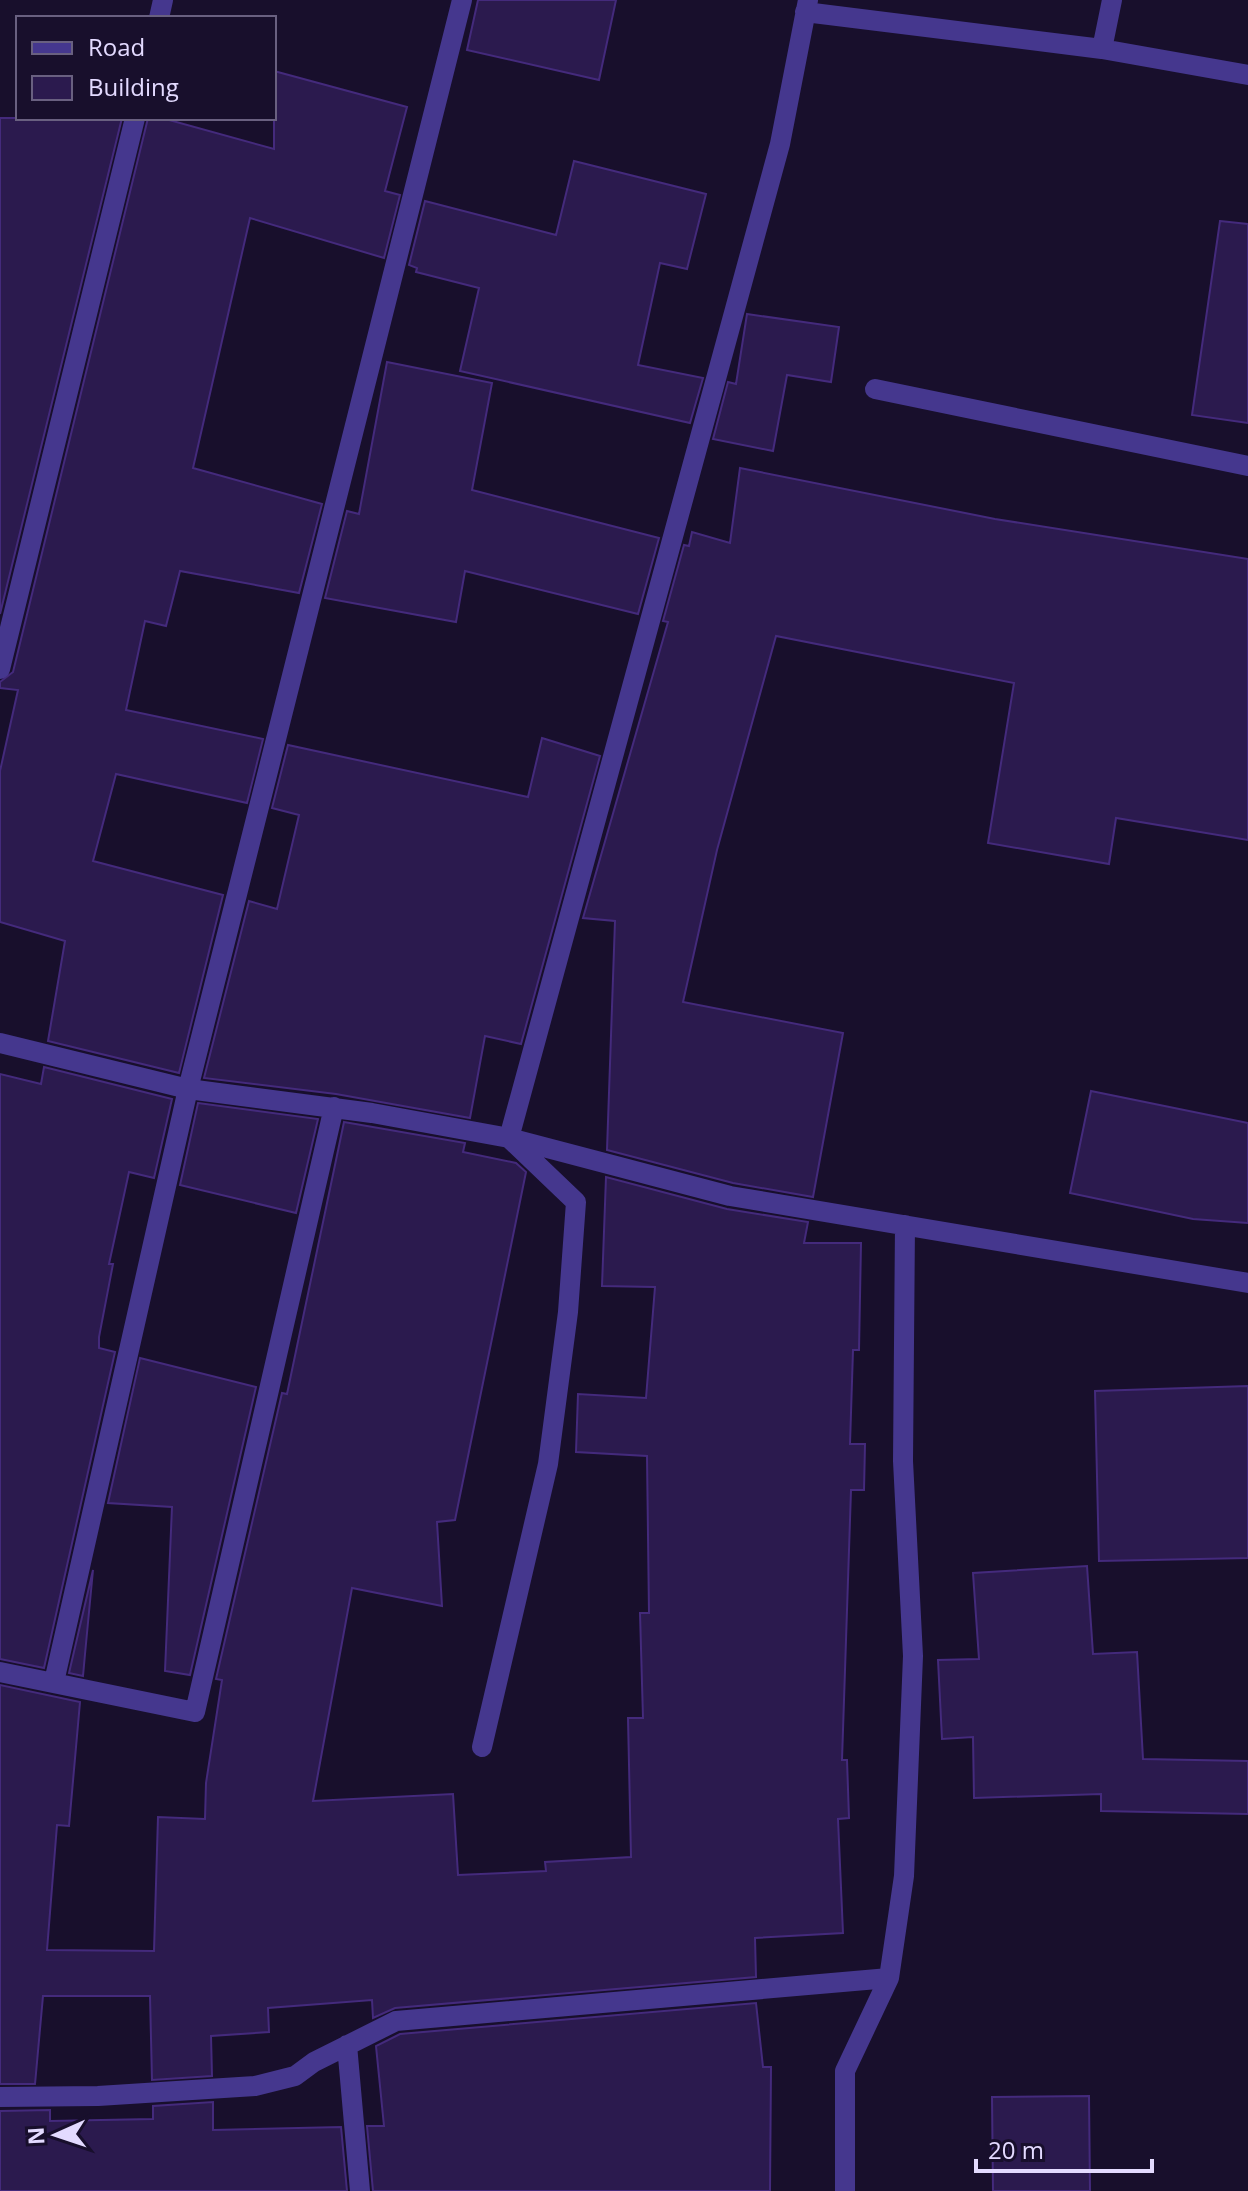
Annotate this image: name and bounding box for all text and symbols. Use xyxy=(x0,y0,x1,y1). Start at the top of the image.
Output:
legend xyxy=(16,16,276,120)
text: Road xyxy=(88,30,145,63)
text: Building xyxy=(88,70,179,103)
north arrow xyxy=(16,2095,96,2175)
scale bar xyxy=(976,2123,1152,2173)
text: N xyxy=(20,2126,50,2146)
text: 20 m xyxy=(988,2133,1044,2166)

